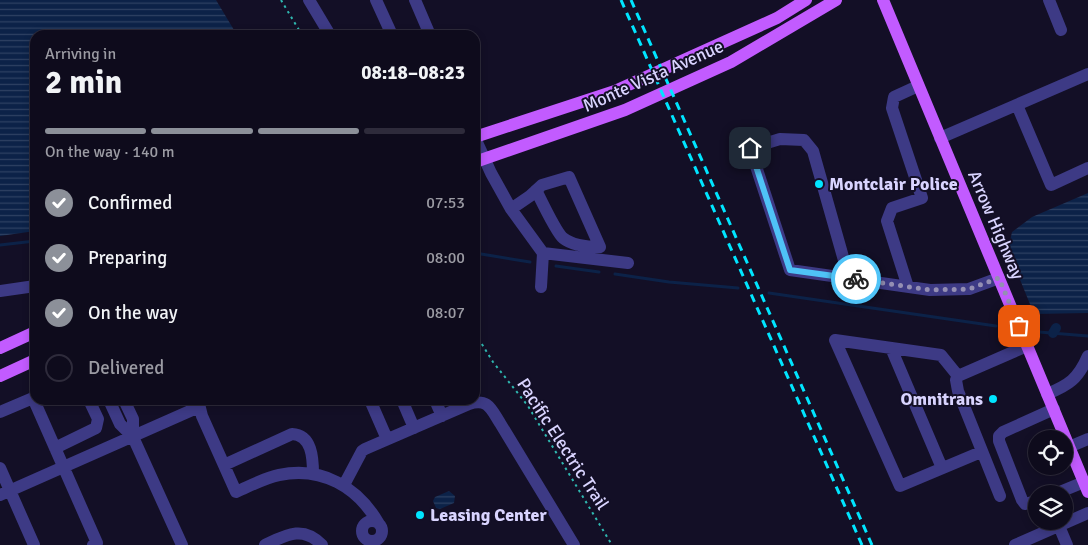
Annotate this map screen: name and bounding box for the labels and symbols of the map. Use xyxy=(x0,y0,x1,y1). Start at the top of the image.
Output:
street label: Monte Vista Avenue xyxy=(579,35,727,117)
pin xyxy=(729,127,771,169)
street label: Arrow Highway xyxy=(963,167,1029,283)
place label: Montclair Police xyxy=(829,173,958,195)
marker: Montclair Police xyxy=(813,178,825,190)
courier xyxy=(831,254,881,304)
pin xyxy=(998,305,1040,347)
street label: Pacific Electric Trail xyxy=(512,374,614,514)
place label: Omnitrans xyxy=(901,388,983,410)
marker: Omnitrans xyxy=(987,393,999,405)
place label: Leasing Center xyxy=(430,504,547,526)
marker: Leasing Center xyxy=(414,509,426,521)

